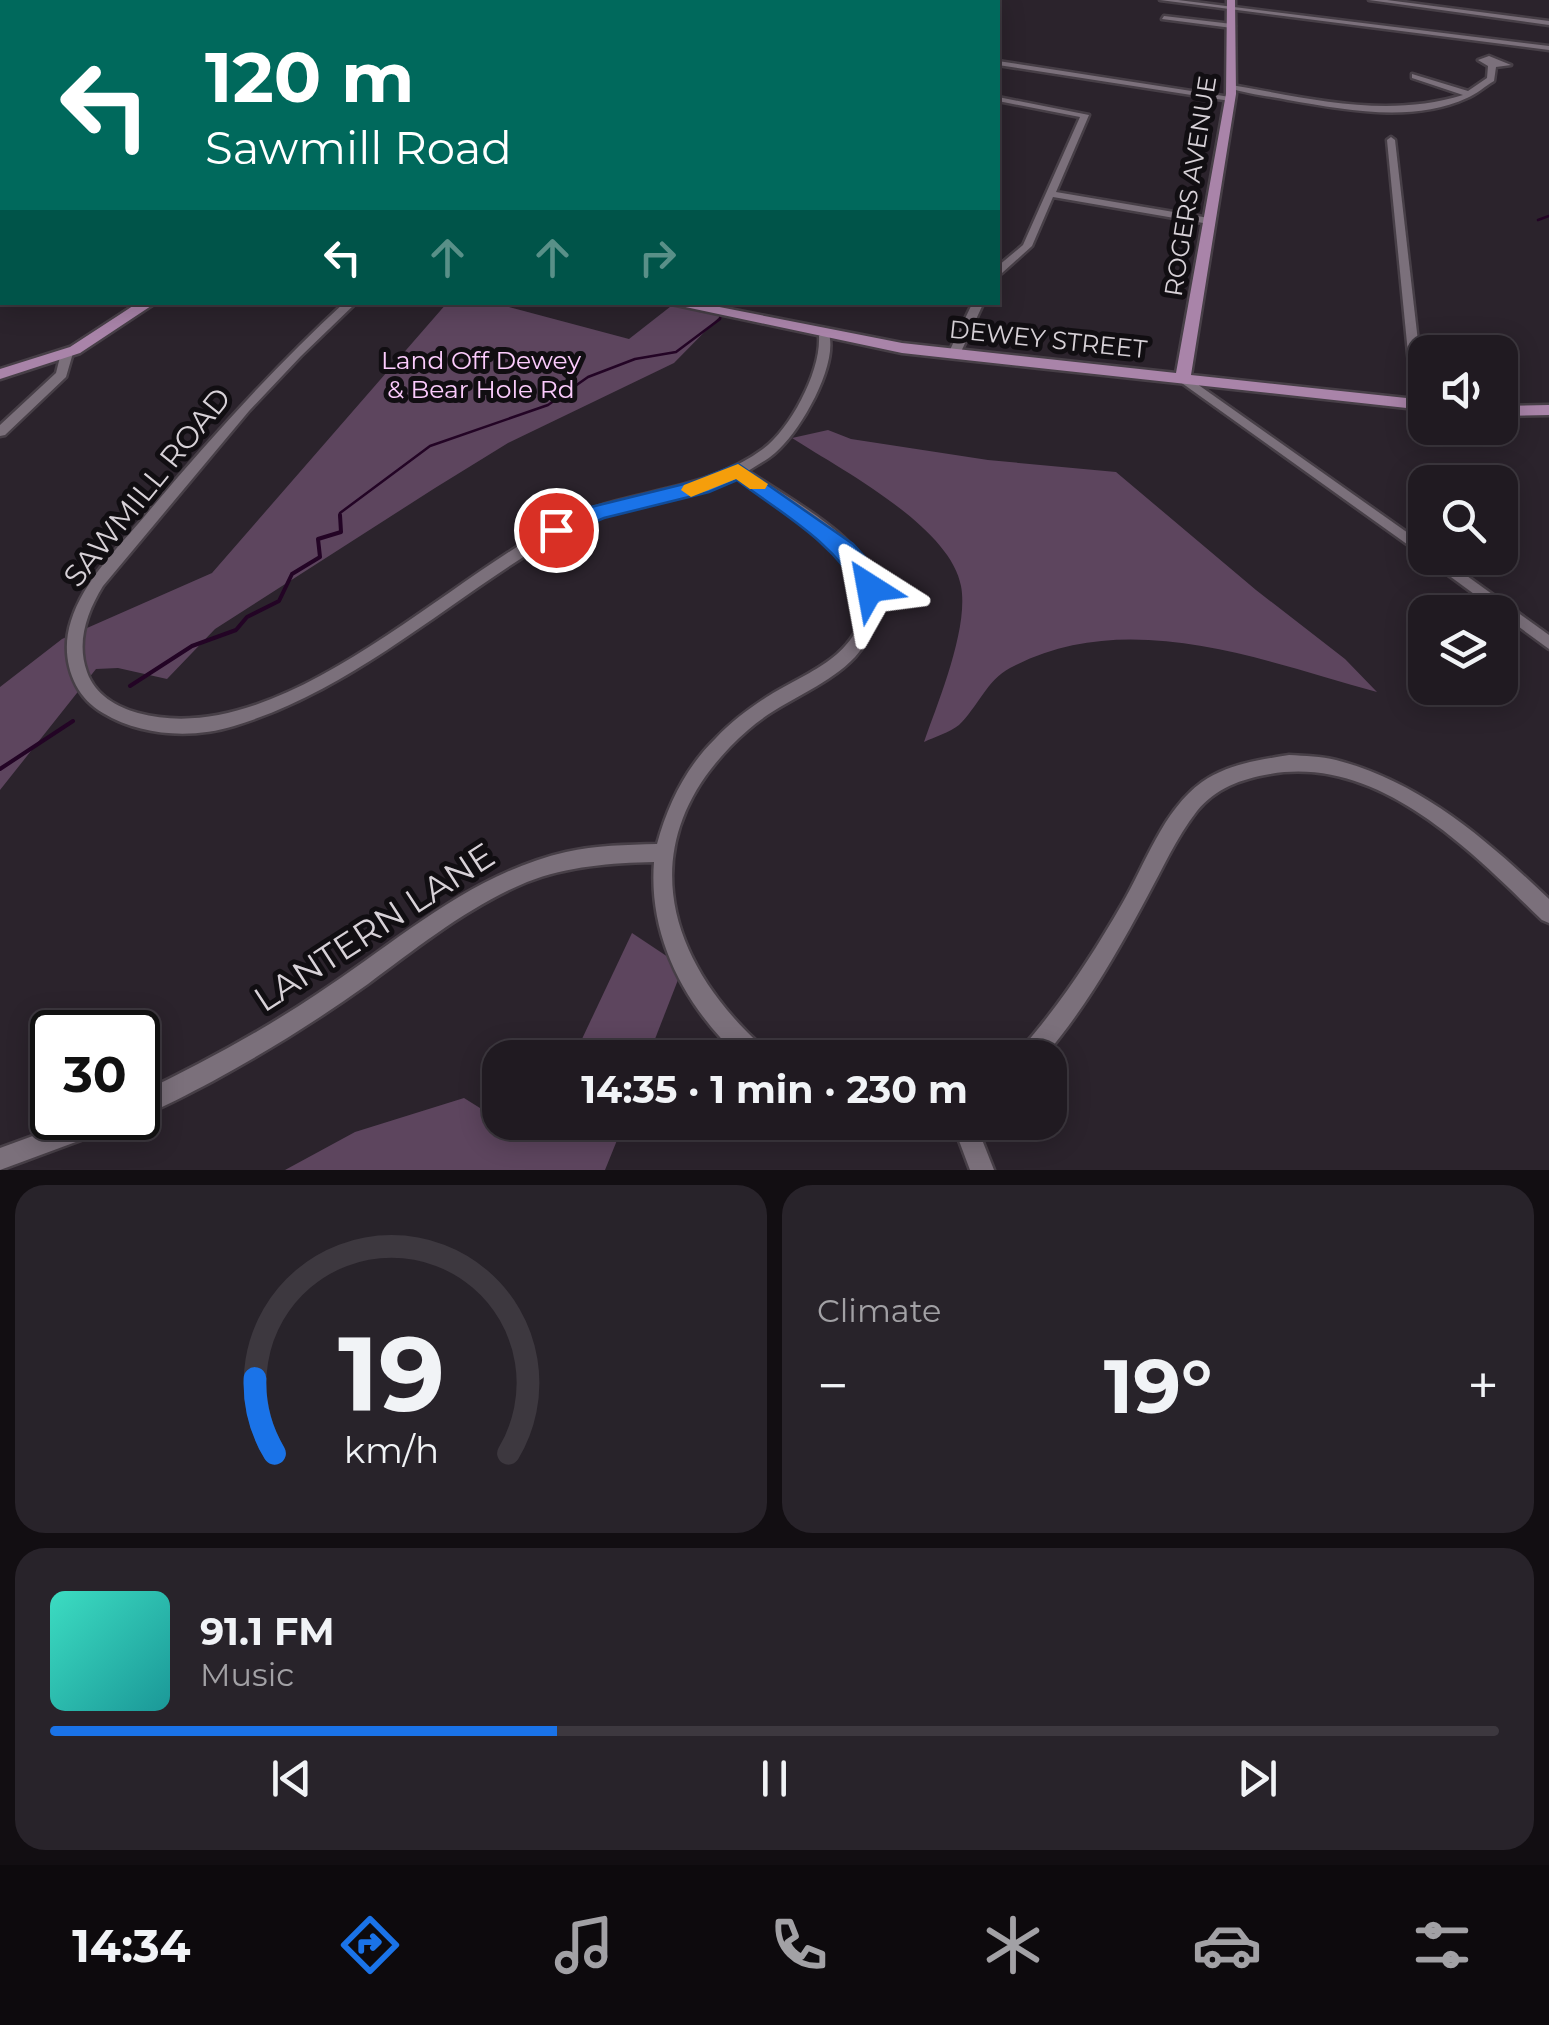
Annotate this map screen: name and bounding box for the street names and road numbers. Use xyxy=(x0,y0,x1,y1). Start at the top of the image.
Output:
street label: ROGERS AVENUE xyxy=(1158,74,1222,298)
street label: DEWEY STREET xyxy=(948,314,1149,364)
street label: SAWMILL ROAD xyxy=(55,380,239,594)
street label: LANTERN LANE xyxy=(246,833,502,1021)

